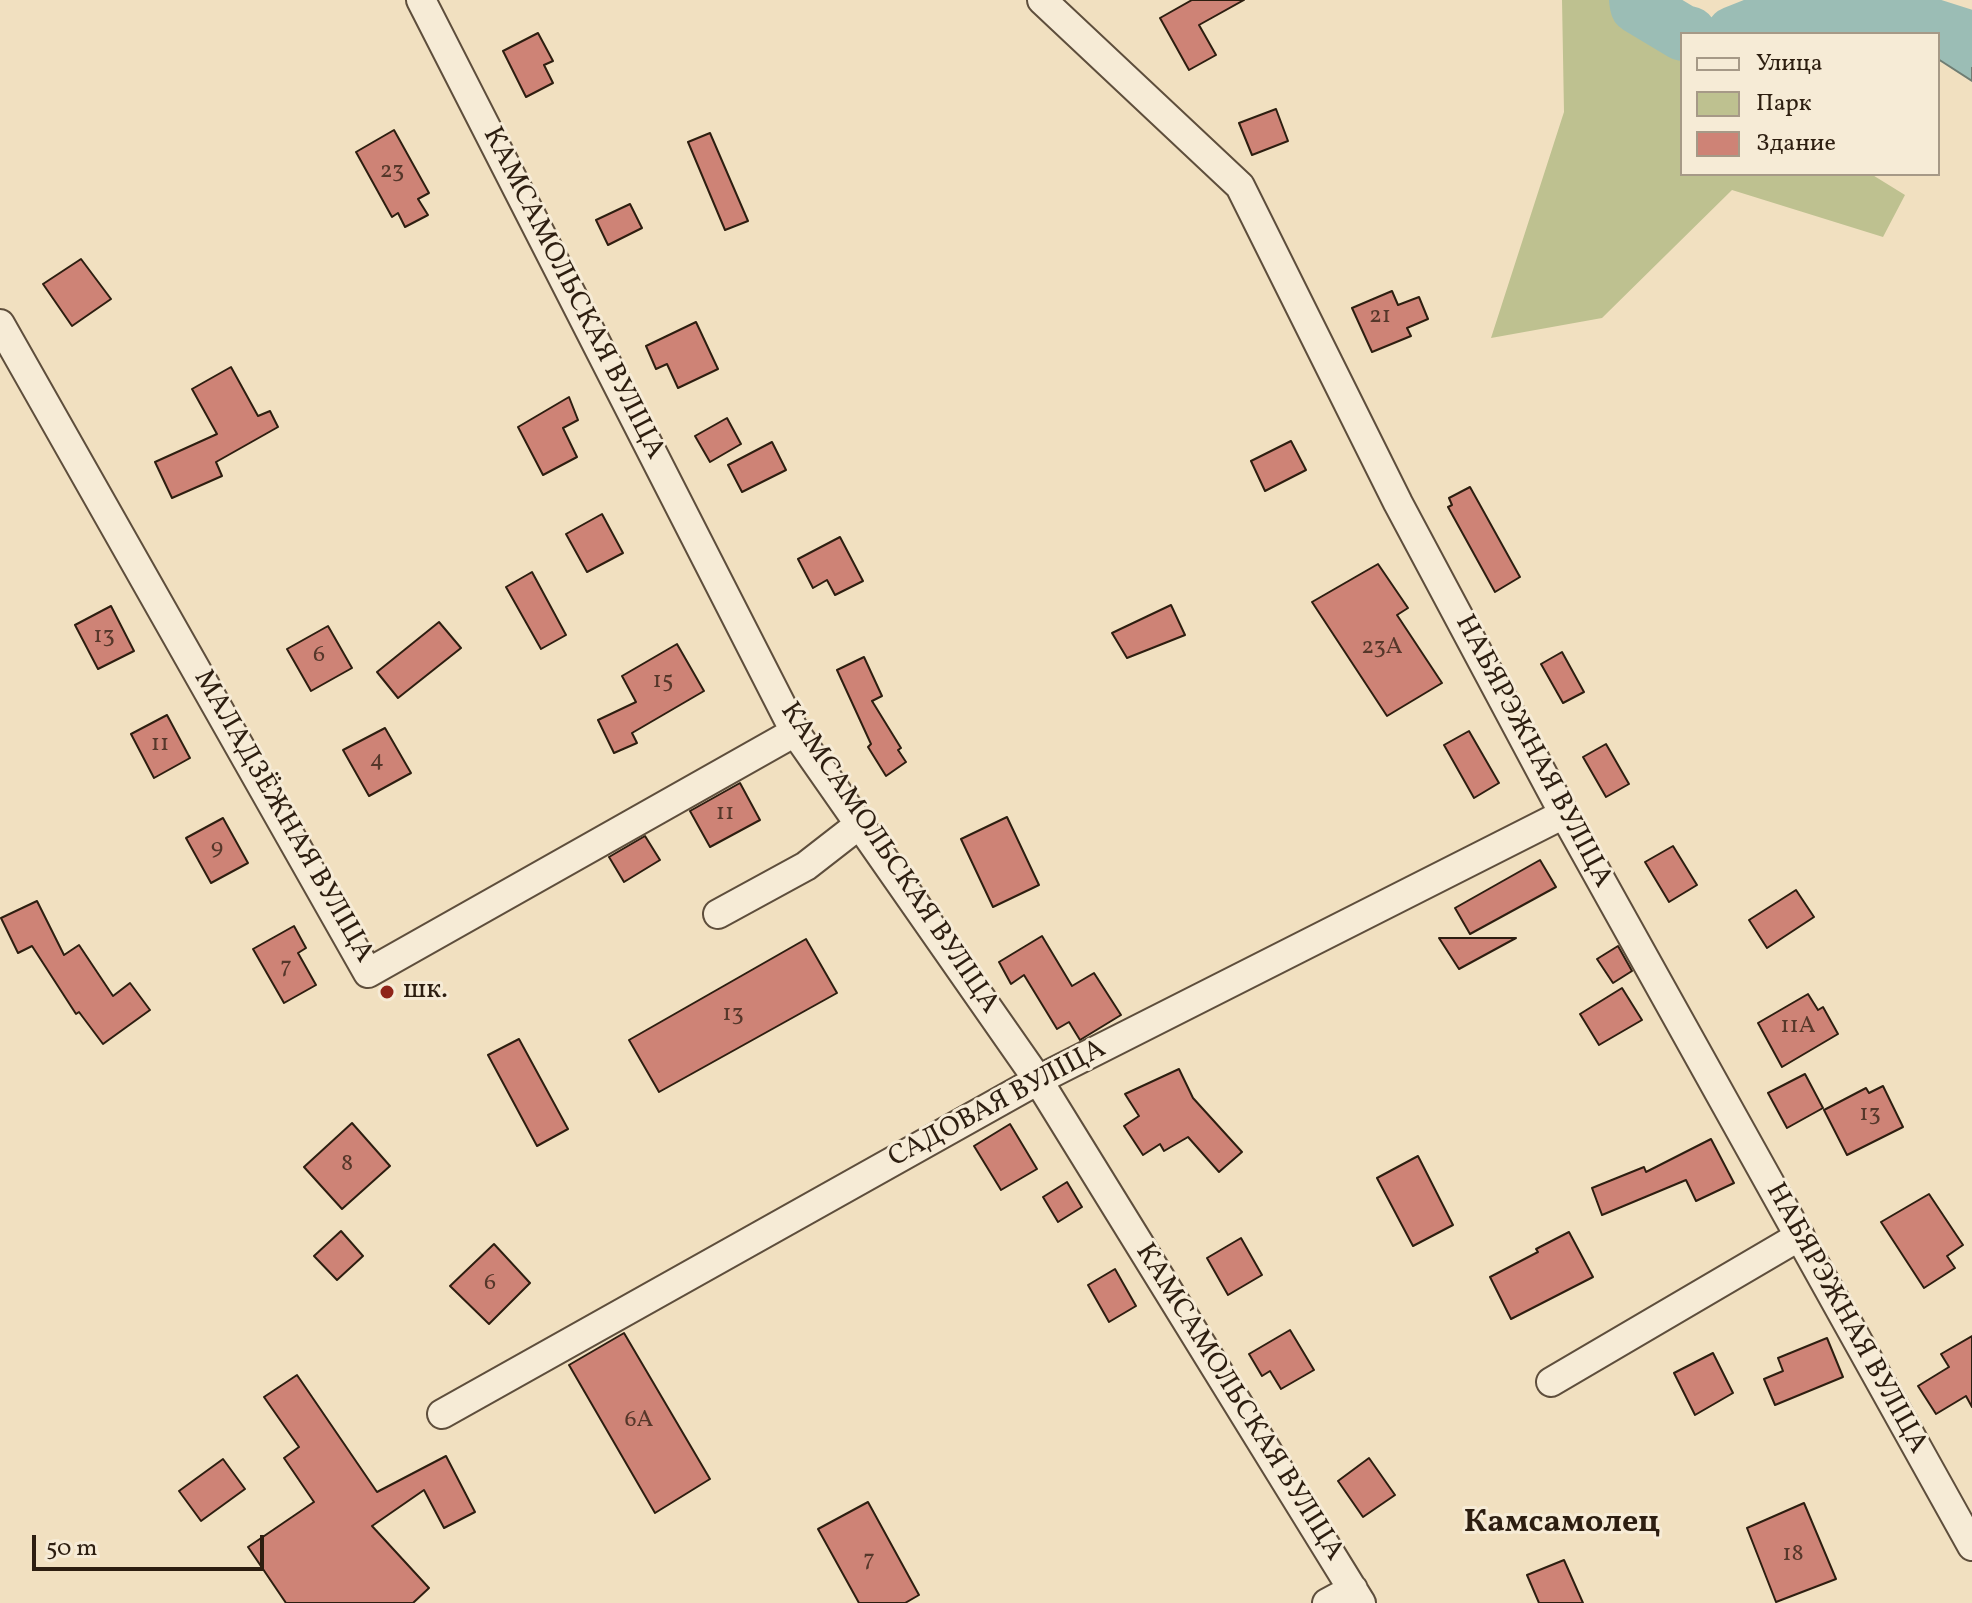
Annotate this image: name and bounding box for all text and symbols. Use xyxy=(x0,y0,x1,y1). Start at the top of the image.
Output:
legend xyxy=(1680,32,1940,176)
text: Улица xyxy=(1756,47,1823,81)
text: Парк xyxy=(1756,87,1812,121)
street label: КАМСАМОЛЬСКАЯ ВУЛІЦА xyxy=(473,122,671,466)
text: Здание xyxy=(1756,127,1836,161)
house number: 23 xyxy=(380,159,404,187)
house number: 21 xyxy=(1369,304,1391,332)
street label: НАБЯРЭЖНАЯ ВУЛІЦА xyxy=(1446,610,1618,894)
house number: 13 xyxy=(93,624,115,652)
house number: 23А xyxy=(1361,635,1403,663)
house number: 6 xyxy=(313,643,325,671)
street label: МАЛАДЗЁЖНАЯ ВУЛІЦА xyxy=(184,665,380,969)
house number: 15 xyxy=(653,669,673,697)
street label: КАМСАМОЛЬСКАЯ ВУЛІЦА xyxy=(771,697,1005,1021)
house number: 11 xyxy=(151,732,169,760)
house number: 4 xyxy=(370,748,384,776)
house number: 11 xyxy=(716,801,734,829)
house number: 9 xyxy=(211,836,223,864)
house number: 7 xyxy=(280,955,292,983)
place label: шк. xyxy=(403,975,448,1009)
marker: шк. xyxy=(378,983,396,1001)
house number: 13 xyxy=(722,1002,744,1030)
house number: 11А xyxy=(1780,1014,1816,1042)
street label: САДОВАЯ ВУЛІЦА xyxy=(884,1034,1112,1176)
house number: 13 xyxy=(1859,1102,1881,1130)
house number: 8 xyxy=(341,1152,353,1180)
street label: НАБЯРЭЖНАЯ ВУЛІЦА xyxy=(1757,1178,1933,1460)
street label: КАМСАМОЛЬСКАЯ ВУЛІЦА xyxy=(1126,1238,1350,1568)
house number: 6 xyxy=(484,1271,496,1299)
house number: 6А xyxy=(624,1408,654,1436)
district label: Камсамолец xyxy=(1464,1506,1660,1544)
scale bar xyxy=(36,1519,268,1569)
text: 50 m xyxy=(46,1532,98,1566)
house number: 18 xyxy=(1782,1542,1804,1570)
house number: 7 xyxy=(863,1548,875,1576)

